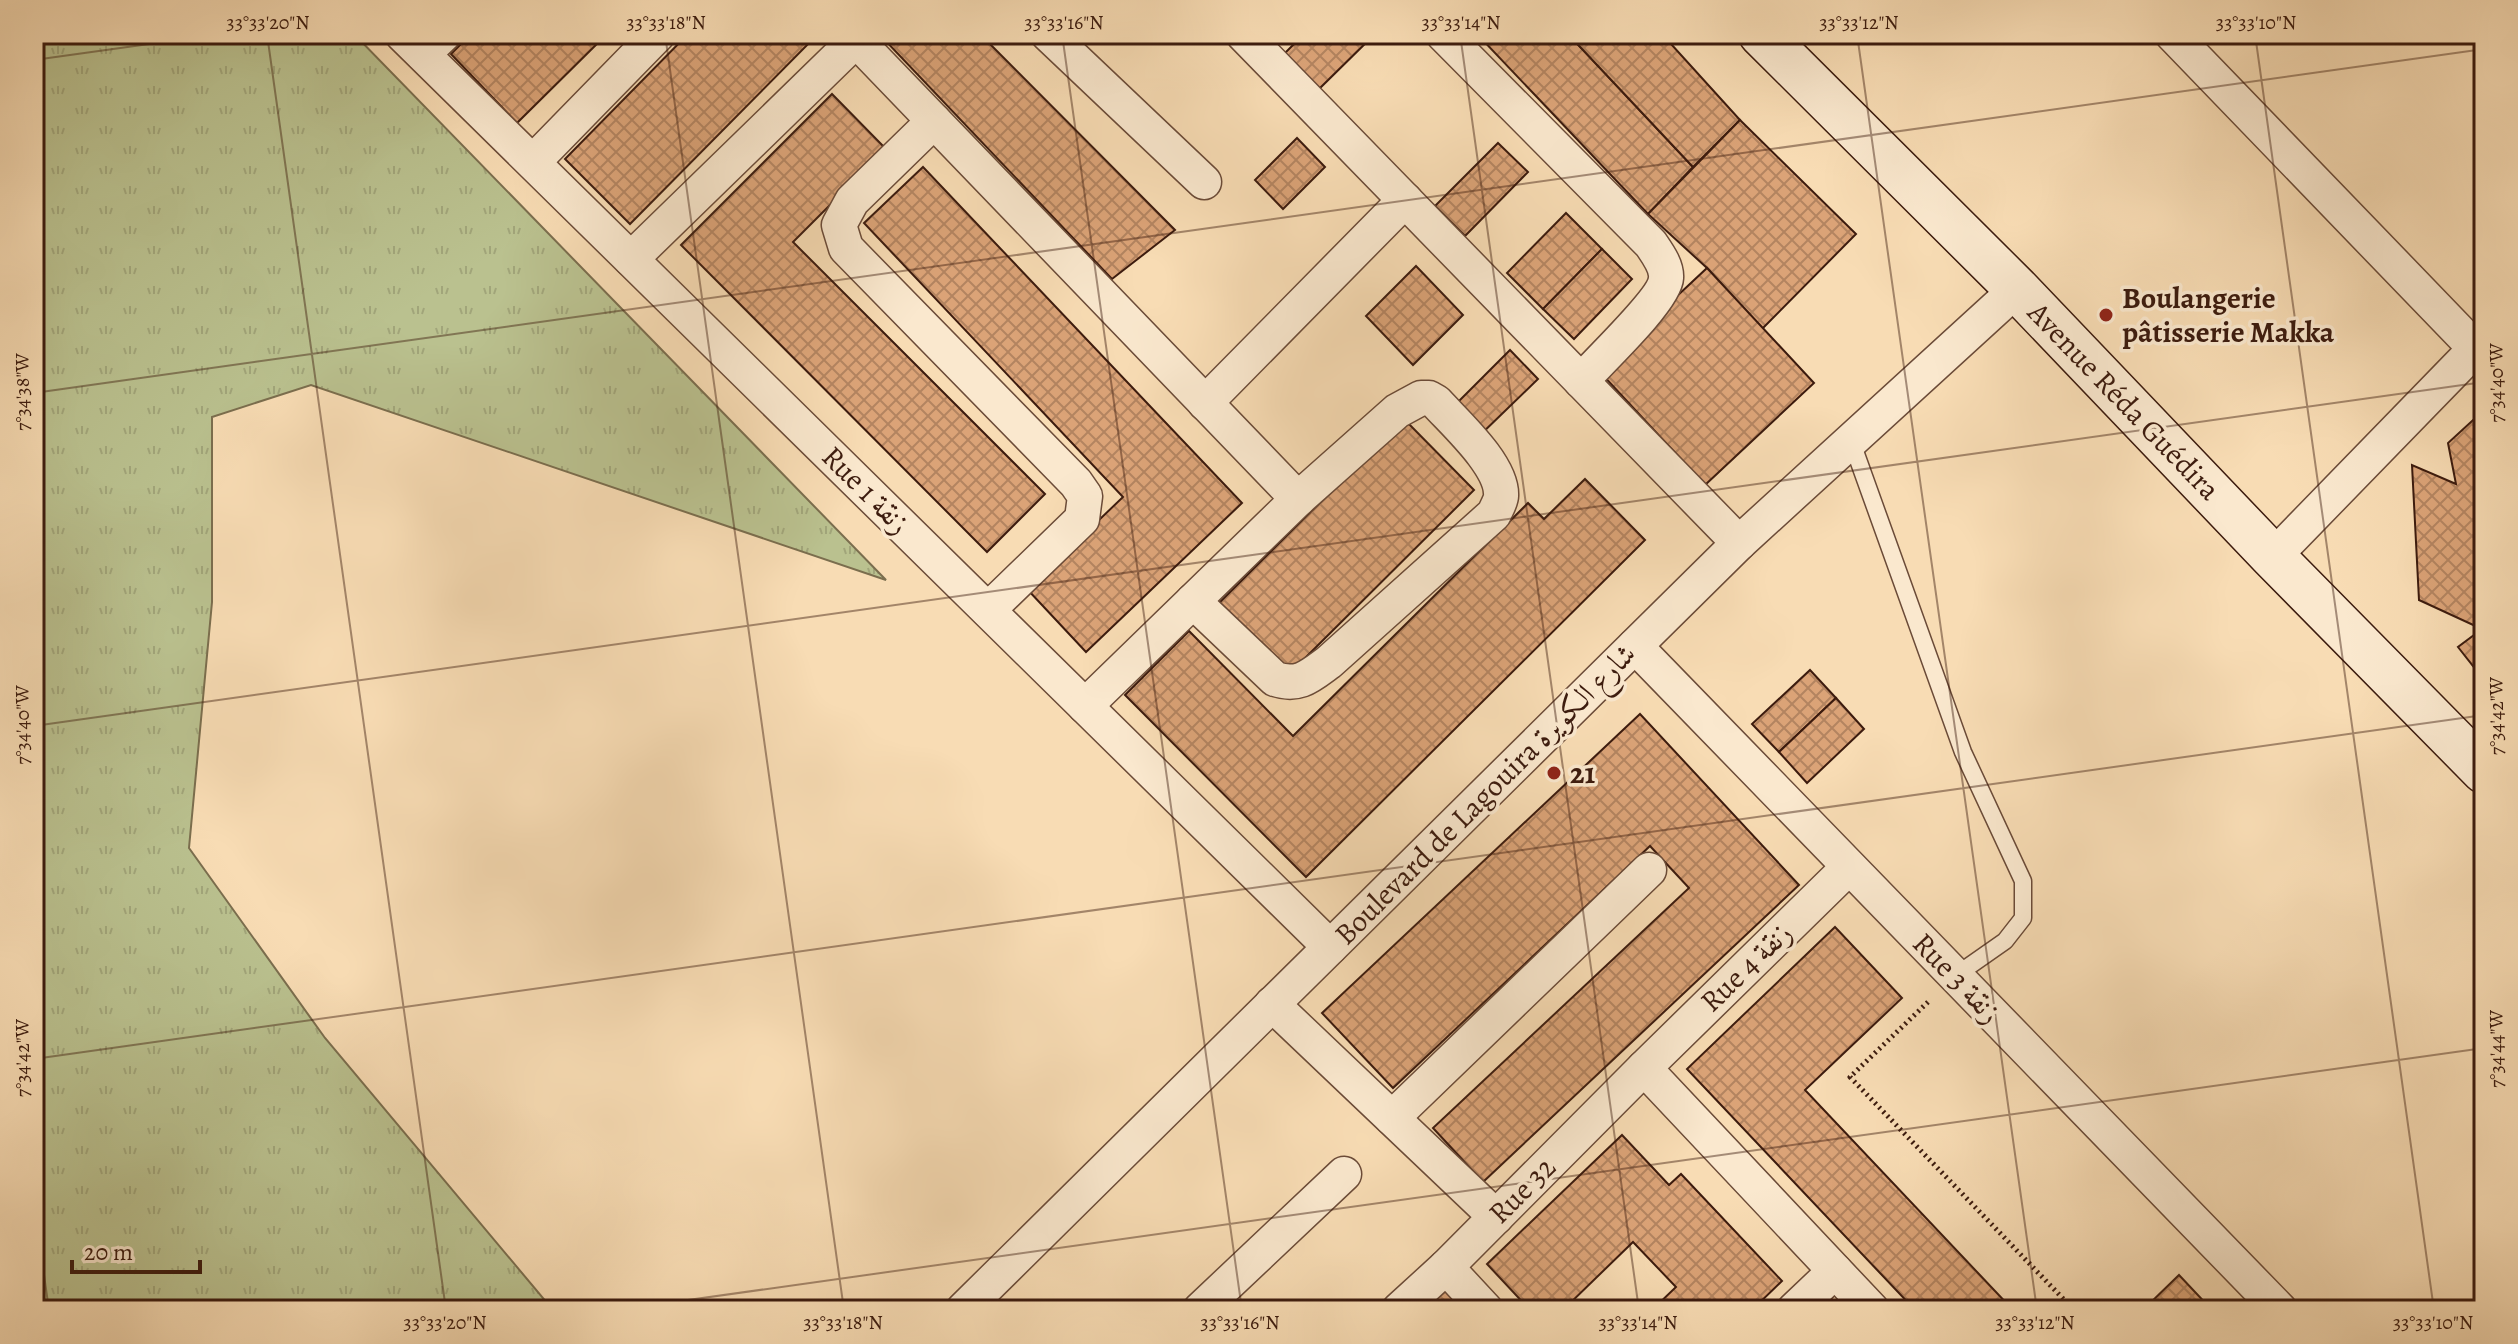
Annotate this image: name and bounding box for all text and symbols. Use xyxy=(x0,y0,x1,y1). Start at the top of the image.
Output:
text: 33°33'20"N xyxy=(226,9,310,36)
text: 33°33'18"N xyxy=(626,9,706,36)
text: 33°33'16"N xyxy=(1024,9,1104,36)
text: 33°33'14"N xyxy=(1421,9,1501,36)
text: 33°33'12"N xyxy=(1819,9,1899,36)
text: 33°33'10"N xyxy=(2216,9,2296,36)
place label: Boulangerie pâtisserie Makka xyxy=(2122,278,2335,352)
street label: Avenue Réda Guédira xyxy=(2018,293,2229,509)
marker: Boulangerie pâtisserie Makka xyxy=(2097,306,2115,324)
text: 7°34'40"W xyxy=(2483,343,2510,423)
text: 7°34'38"W xyxy=(9,353,36,431)
street label: Rue 1 زنقة xyxy=(813,437,919,543)
street label: Boulevard de Lagouira شارع الكويرة xyxy=(1325,634,1648,957)
text: 7°34'42"W xyxy=(2483,676,2510,755)
text: 7°34'40"W xyxy=(9,685,36,765)
place label: 21 xyxy=(1570,753,1595,793)
marker: 21 xyxy=(1545,764,1563,782)
street label: Rue 4 زنقة xyxy=(1691,913,1801,1021)
street label: Rue 3 زنقة xyxy=(1904,924,2010,1032)
text: 7°34'44"W xyxy=(2483,1010,2510,1088)
text: 7°34'42"W xyxy=(9,1018,36,1097)
street label: Rue 32 xyxy=(1480,1148,1564,1232)
scale bar xyxy=(72,1224,200,1274)
text: 20 m xyxy=(84,1236,133,1268)
text: 33°33'20"N xyxy=(403,1309,487,1336)
text: 33°33'18"N xyxy=(803,1309,883,1336)
text: 33°33'16"N xyxy=(1200,1309,1280,1336)
text: 33°33'14"N xyxy=(1598,1309,1678,1336)
text: 33°33'12"N xyxy=(1995,1309,2075,1336)
text: 33°33'10"N xyxy=(2393,1309,2473,1336)

